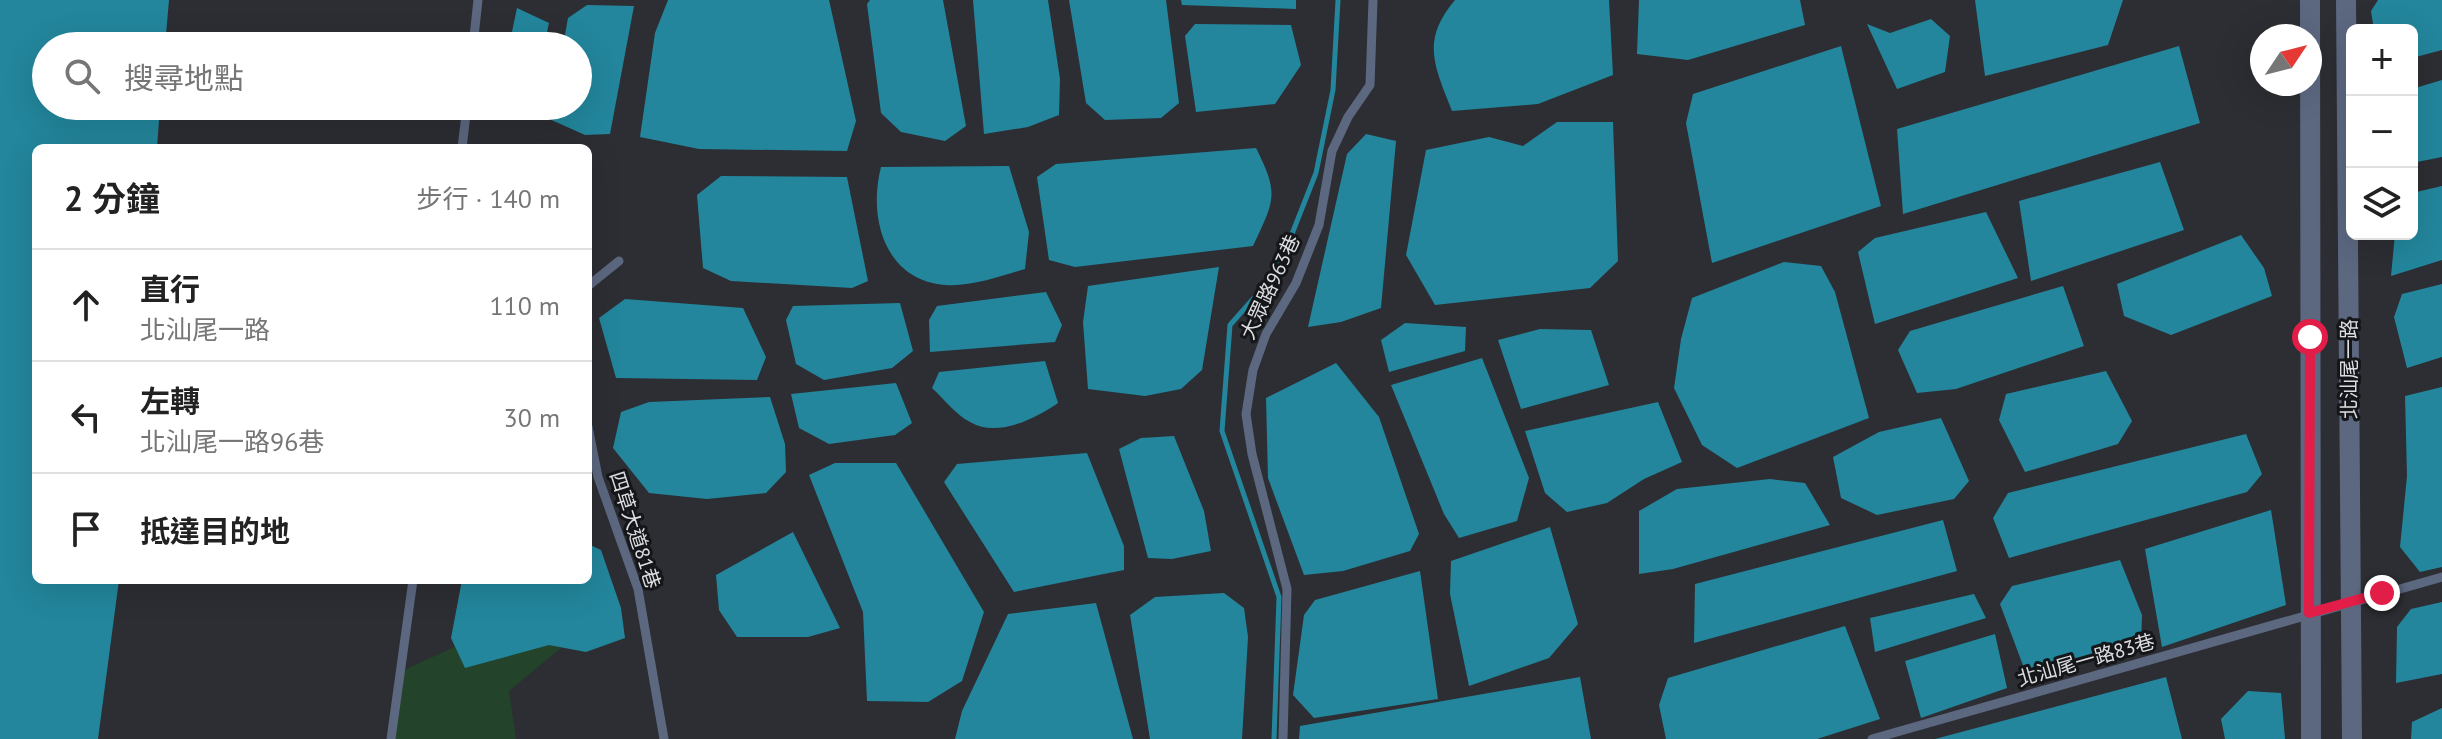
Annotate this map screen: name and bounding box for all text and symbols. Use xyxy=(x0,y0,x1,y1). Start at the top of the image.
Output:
north arrow xyxy=(2250,24,2322,96)
map controls xyxy=(2346,24,2418,240)
button: + xyxy=(2346,24,2418,96)
search box xyxy=(32,32,592,120)
icon: search xyxy=(60,54,104,98)
text: 搜尋地點 xyxy=(124,58,244,97)
button: − xyxy=(2346,96,2418,168)
button: layers xyxy=(2346,168,2418,240)
text: 2 分鐘 xyxy=(64,176,160,220)
text: 步行 · 140 m xyxy=(417,182,560,215)
street label: 大眾路963巷 xyxy=(1234,230,1306,344)
text: 直行 xyxy=(140,269,200,308)
icon: ahead xyxy=(64,283,108,327)
text: 110 m xyxy=(489,289,560,322)
text: 北汕尾一路 xyxy=(140,313,270,346)
route start xyxy=(2292,319,2328,355)
street label: 北汕尾一路 xyxy=(2336,319,2362,419)
text: 左轉 xyxy=(140,381,200,420)
icon: left xyxy=(64,395,108,439)
text: 30 m xyxy=(504,401,560,434)
text: 北汕尾一路96巷 xyxy=(140,425,324,458)
street label: 四草大道81巷 xyxy=(604,468,666,592)
icon: arrive xyxy=(64,507,108,551)
text: 抵達目的地 xyxy=(140,511,290,550)
route end xyxy=(2364,575,2400,611)
street label: 北汕尾一路83巷 xyxy=(2014,628,2158,692)

